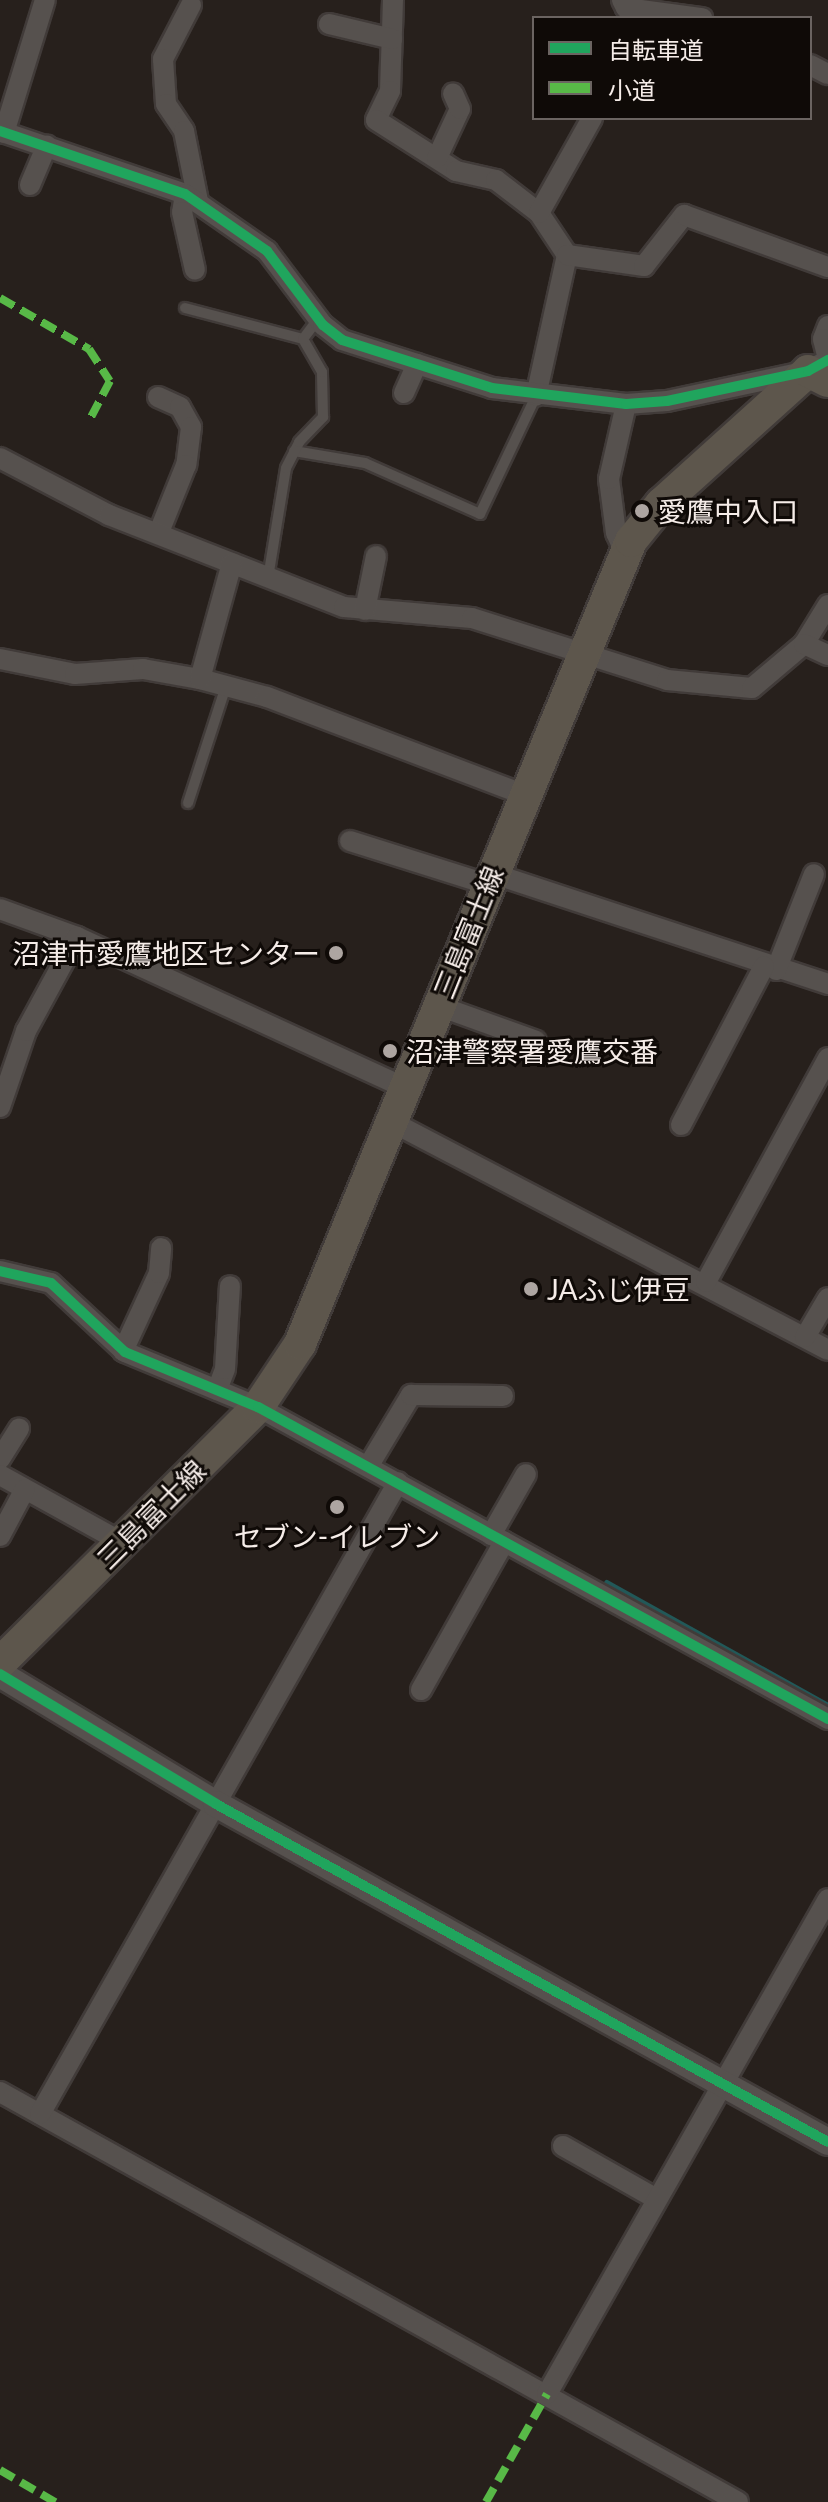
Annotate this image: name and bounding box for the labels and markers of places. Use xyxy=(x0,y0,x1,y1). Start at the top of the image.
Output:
place label: 愛鷹中入口 xyxy=(658,494,798,528)
marker: 愛鷹中入口 xyxy=(633,502,651,520)
place label: 沼津市愛鷹地区センター xyxy=(12,936,320,970)
marker: 沼津市愛鷹地区センター xyxy=(327,944,345,962)
place label: 沼津警察署愛鷹交番 xyxy=(406,1034,658,1068)
marker: 沼津警察署愛鷹交番 xyxy=(381,1042,399,1060)
place label: JAふじ伊豆 xyxy=(547,1272,690,1306)
marker: JAふじ伊豆 xyxy=(522,1280,540,1298)
marker: セブン-イレブン xyxy=(328,1498,346,1516)
place label: セブン-イレブン xyxy=(234,1519,440,1553)

